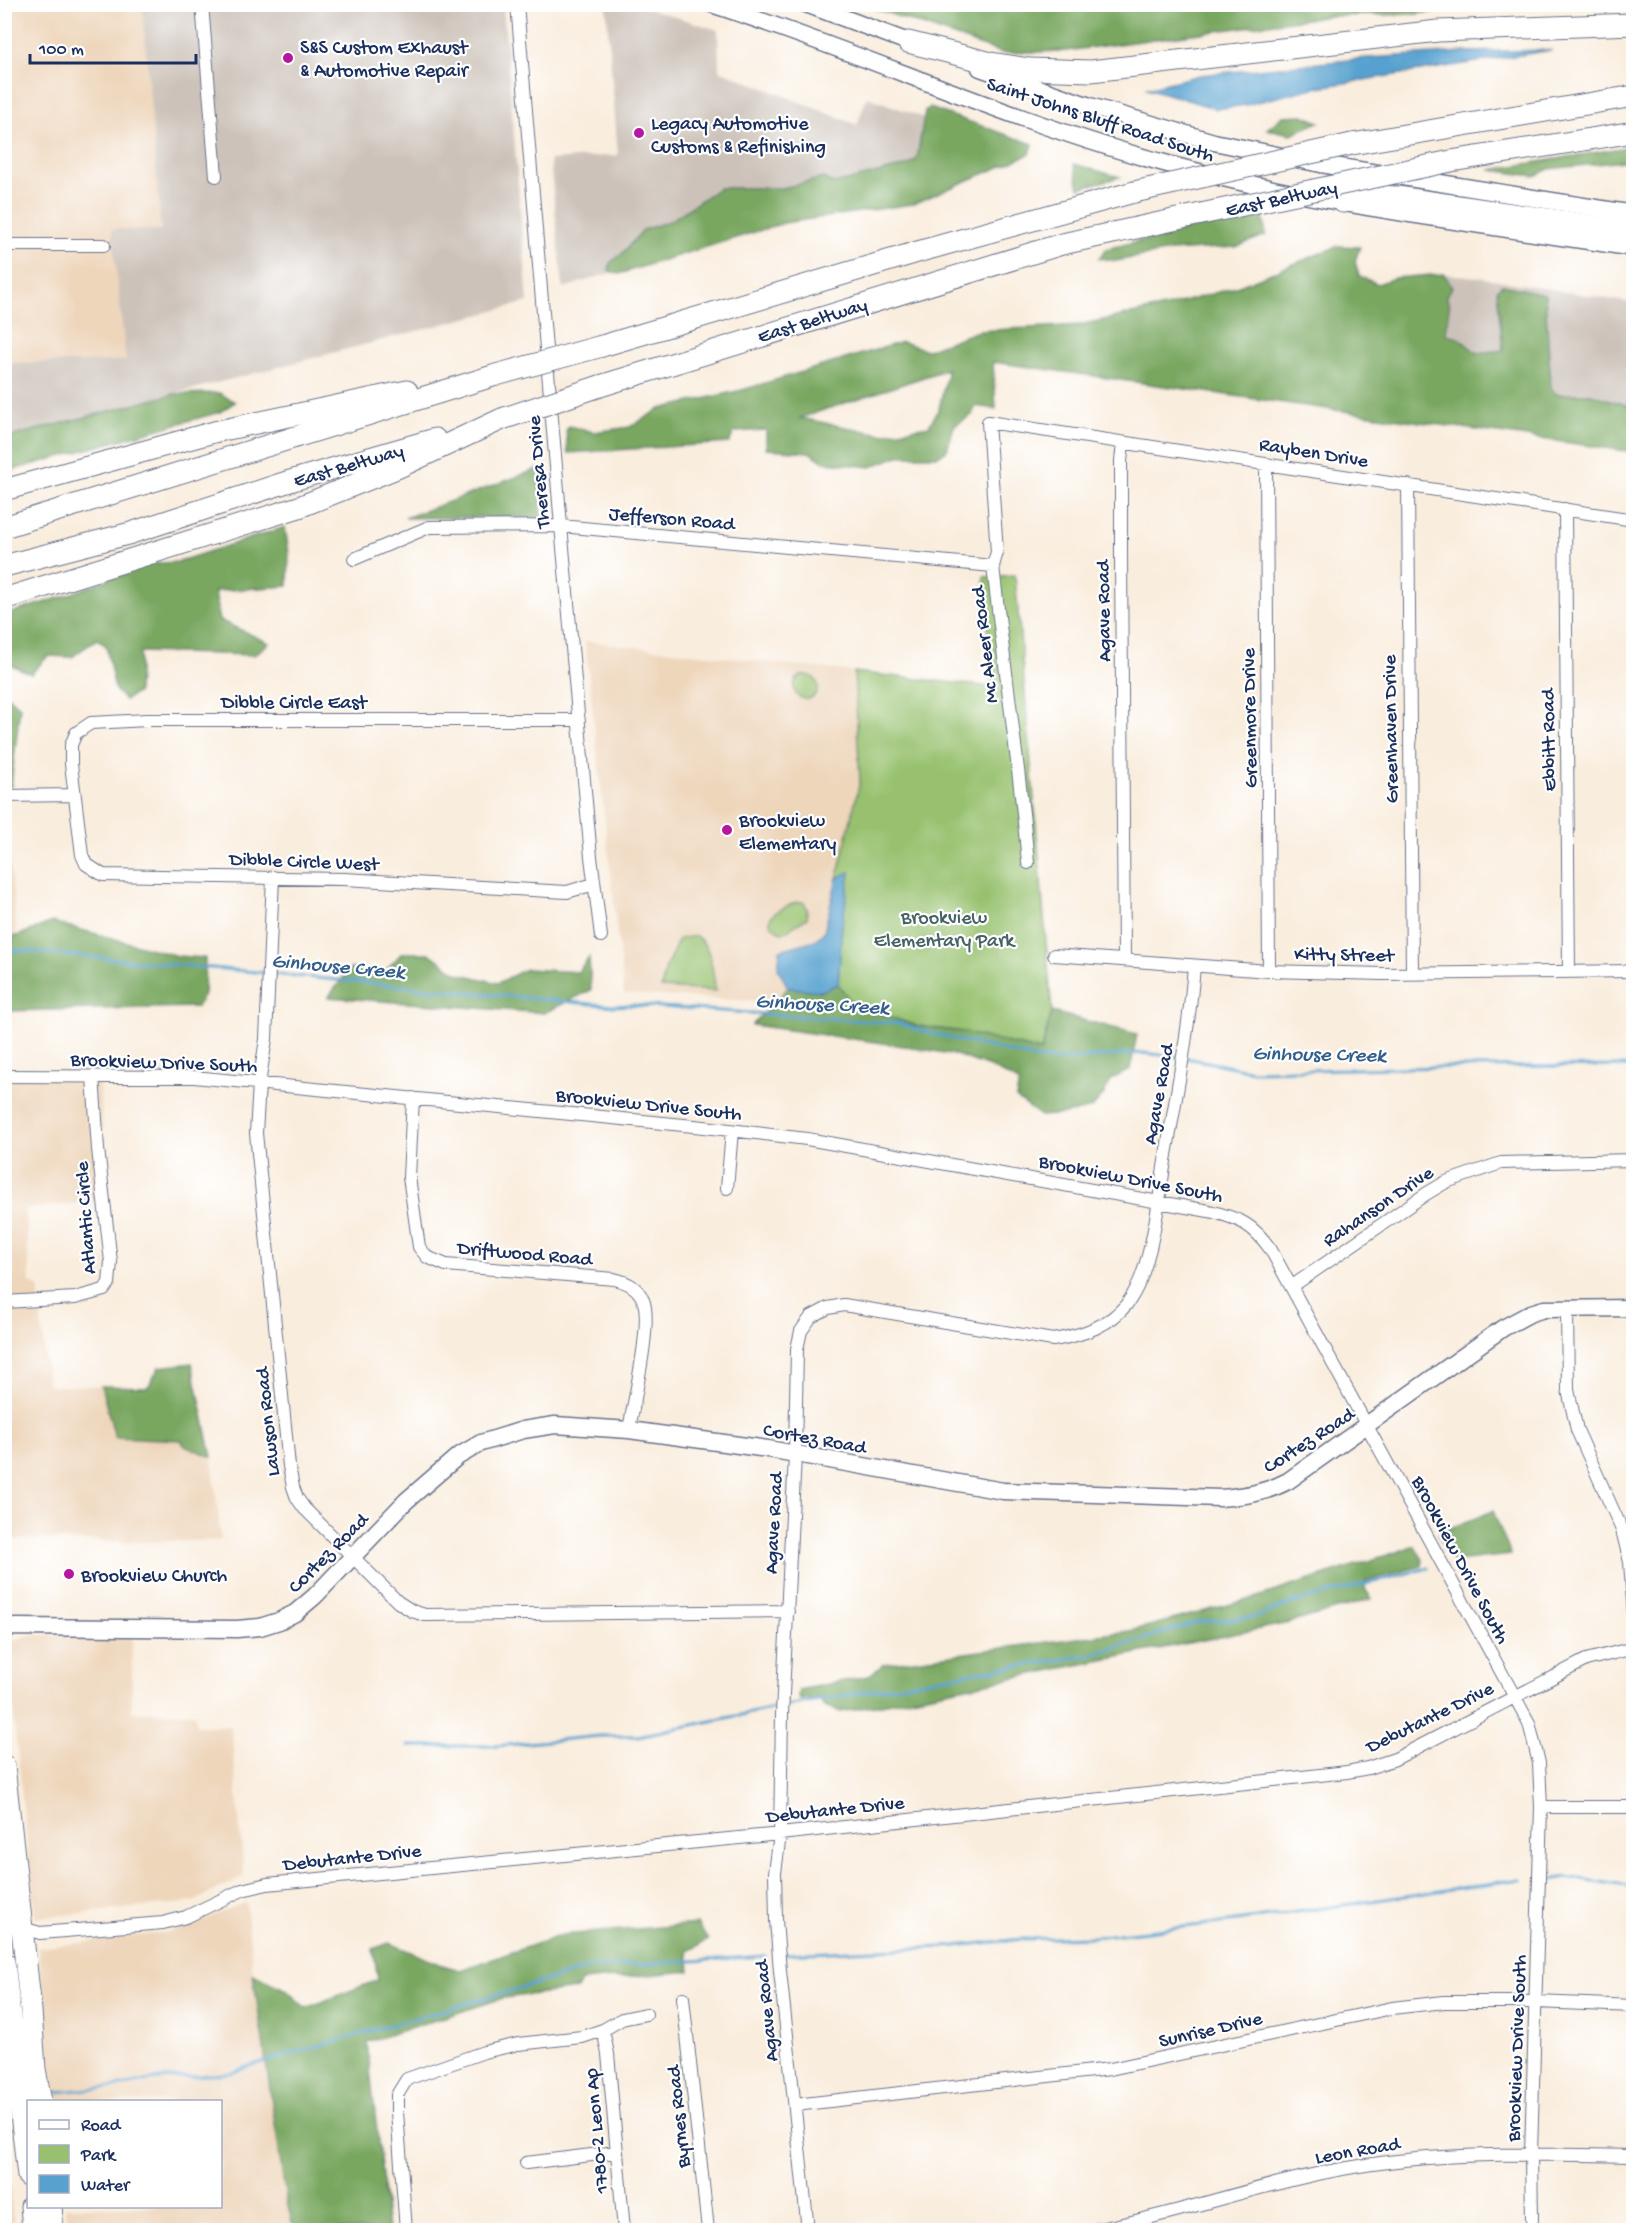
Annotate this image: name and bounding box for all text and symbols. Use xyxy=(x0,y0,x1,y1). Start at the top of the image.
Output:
scale bar xyxy=(30,27,196,65)
place label: S&S Custom Exhaust & Automotive Repair xyxy=(300,38,470,84)
text: 100 m xyxy=(38,40,84,61)
marker: S&S Custom Exhaust & Automotive Repair xyxy=(281,51,295,65)
street label: Saint Johns Bluff Road South xyxy=(983,74,1217,169)
place label: Legacy Automotive Customs & Refinishing xyxy=(651,114,826,160)
marker: Legacy Automotive Customs & Refinishing xyxy=(632,126,646,140)
street label: East Beltway xyxy=(1224,177,1340,223)
street label: East Beltway xyxy=(755,295,871,350)
street label: Theresa Drive xyxy=(524,414,557,530)
street label: Rayben Drive xyxy=(1257,434,1370,475)
street label: East Beltway xyxy=(291,441,407,494)
street label: Jefferson Road xyxy=(608,504,738,538)
street label: Agave Road xyxy=(1093,558,1118,662)
street label: Mc Aleer Road xyxy=(968,582,1005,704)
street label: Greenmore Drive xyxy=(1239,647,1264,788)
street label: Greenhaven Drive xyxy=(1380,654,1405,803)
street label: Ebbitt Road xyxy=(1538,686,1563,791)
street label: Dibble Circle East xyxy=(219,693,369,716)
place label: Brookview Elementary xyxy=(738,811,837,857)
marker: Brookview Elementary xyxy=(720,823,734,837)
street label: Dibble Circle West xyxy=(227,849,381,878)
park label: Brookview Elementary Park xyxy=(874,908,1016,954)
street label: Kitty Street xyxy=(1294,944,1396,969)
water label: Ginhouse Creek xyxy=(270,950,408,987)
water label: Ginhouse Creek xyxy=(755,991,892,1023)
street label: Agave Road xyxy=(1140,1040,1181,1147)
water label: Ginhouse Creek xyxy=(1252,1043,1388,1070)
street label: Brookview Drive South xyxy=(69,1050,258,1079)
street label: Brookview Drive South xyxy=(553,1085,743,1128)
street label: Brookview Drive South xyxy=(1035,1151,1225,1210)
street label: Atlantic Circle xyxy=(72,1160,103,1275)
street label: Rahanson Drive xyxy=(1319,1162,1439,1253)
street label: Driftwood Road xyxy=(454,1238,595,1273)
street label: Lawson Road xyxy=(252,1364,287,1477)
street label: Cortez Road xyxy=(1260,1403,1362,1480)
street label: Cortez Road xyxy=(761,1420,870,1461)
street label: Agave Road xyxy=(761,1469,790,1575)
street label: Brookview Drive South xyxy=(1404,1472,1513,1649)
street label: Cortez Road xyxy=(285,1508,376,1599)
place label: Brookview Church xyxy=(80,1566,228,1589)
marker: Brookview Church xyxy=(62,1567,76,1581)
street label: Debutante Drive xyxy=(1361,1678,1499,1761)
street label: Debutante Drive xyxy=(763,1793,906,1830)
street label: Debutante Drive xyxy=(280,1841,423,1878)
street label: Brookview Drive South xyxy=(1504,1954,1533,2143)
street label: Agave Road xyxy=(751,1957,785,2062)
street label: Sunrise Drive xyxy=(1157,2008,1265,2054)
street label: Byrnes Road xyxy=(663,2062,697,2170)
street label: 1780-2 Leon Ap xyxy=(582,2067,616,2195)
legend xyxy=(27,2100,222,2208)
text: Road xyxy=(81,2116,122,2137)
street label: Leon Road xyxy=(1313,2133,1404,2171)
text: Park xyxy=(80,2146,117,2167)
text: Water xyxy=(81,2176,131,2197)

